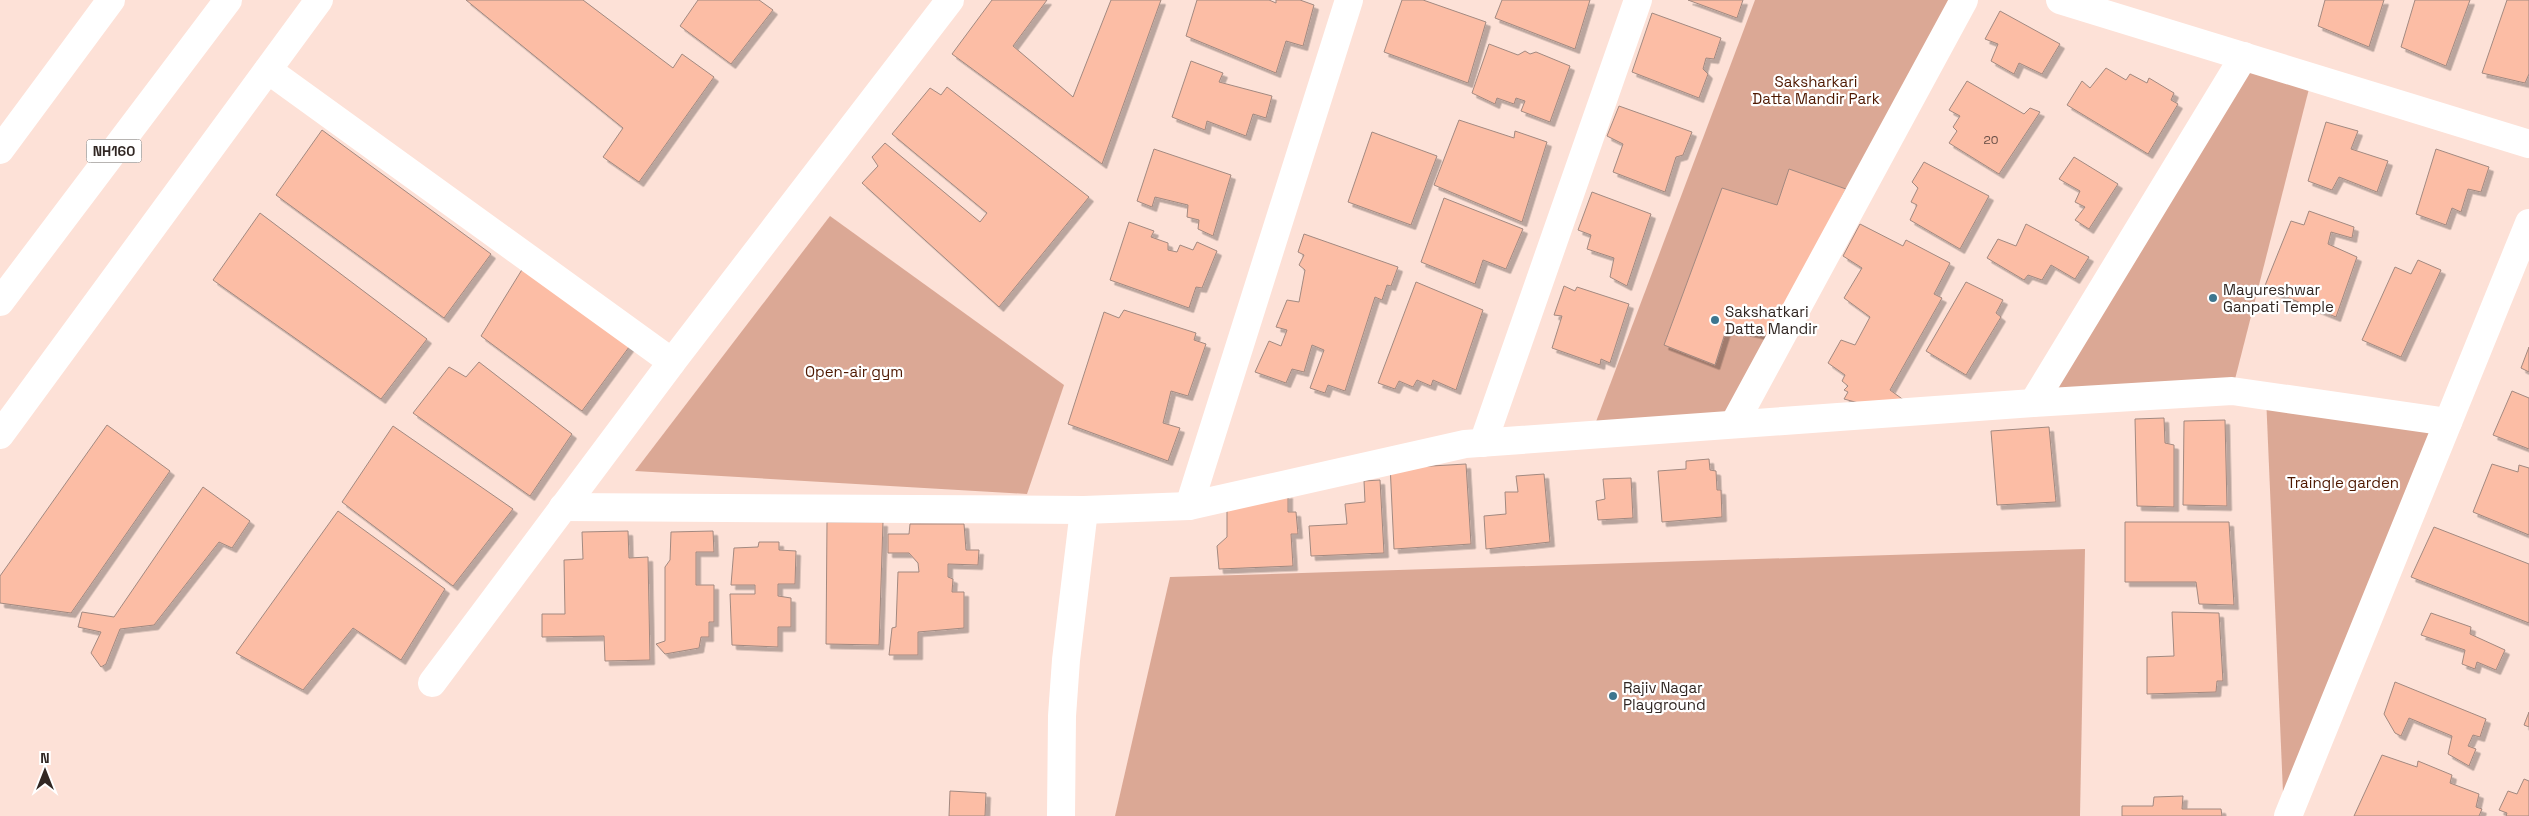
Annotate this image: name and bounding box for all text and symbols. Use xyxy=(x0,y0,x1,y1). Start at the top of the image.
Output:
park label: Saksharkari Datta Mandir Park xyxy=(1752,72,1880,108)
house number: 20 xyxy=(1984,132,1998,148)
road number: NH160 xyxy=(86,140,142,162)
place label: Mayureshwar Ganpati Temple xyxy=(2223,280,2334,316)
marker: Mayureshwar Ganpati Temple xyxy=(2207,292,2219,304)
place label: Sakshatkari Datta Mandir xyxy=(1725,302,1818,338)
marker: Sakshatkari Datta Mandir xyxy=(1709,314,1721,326)
park label: Open-air gym xyxy=(805,362,903,381)
park label: Traingle garden xyxy=(2287,473,2399,492)
place label: Rajiv Nagar Playground xyxy=(1623,678,1706,714)
marker: Rajiv Nagar Playground xyxy=(1607,690,1619,702)
north arrow xyxy=(20,746,70,796)
text: N xyxy=(40,749,50,767)

